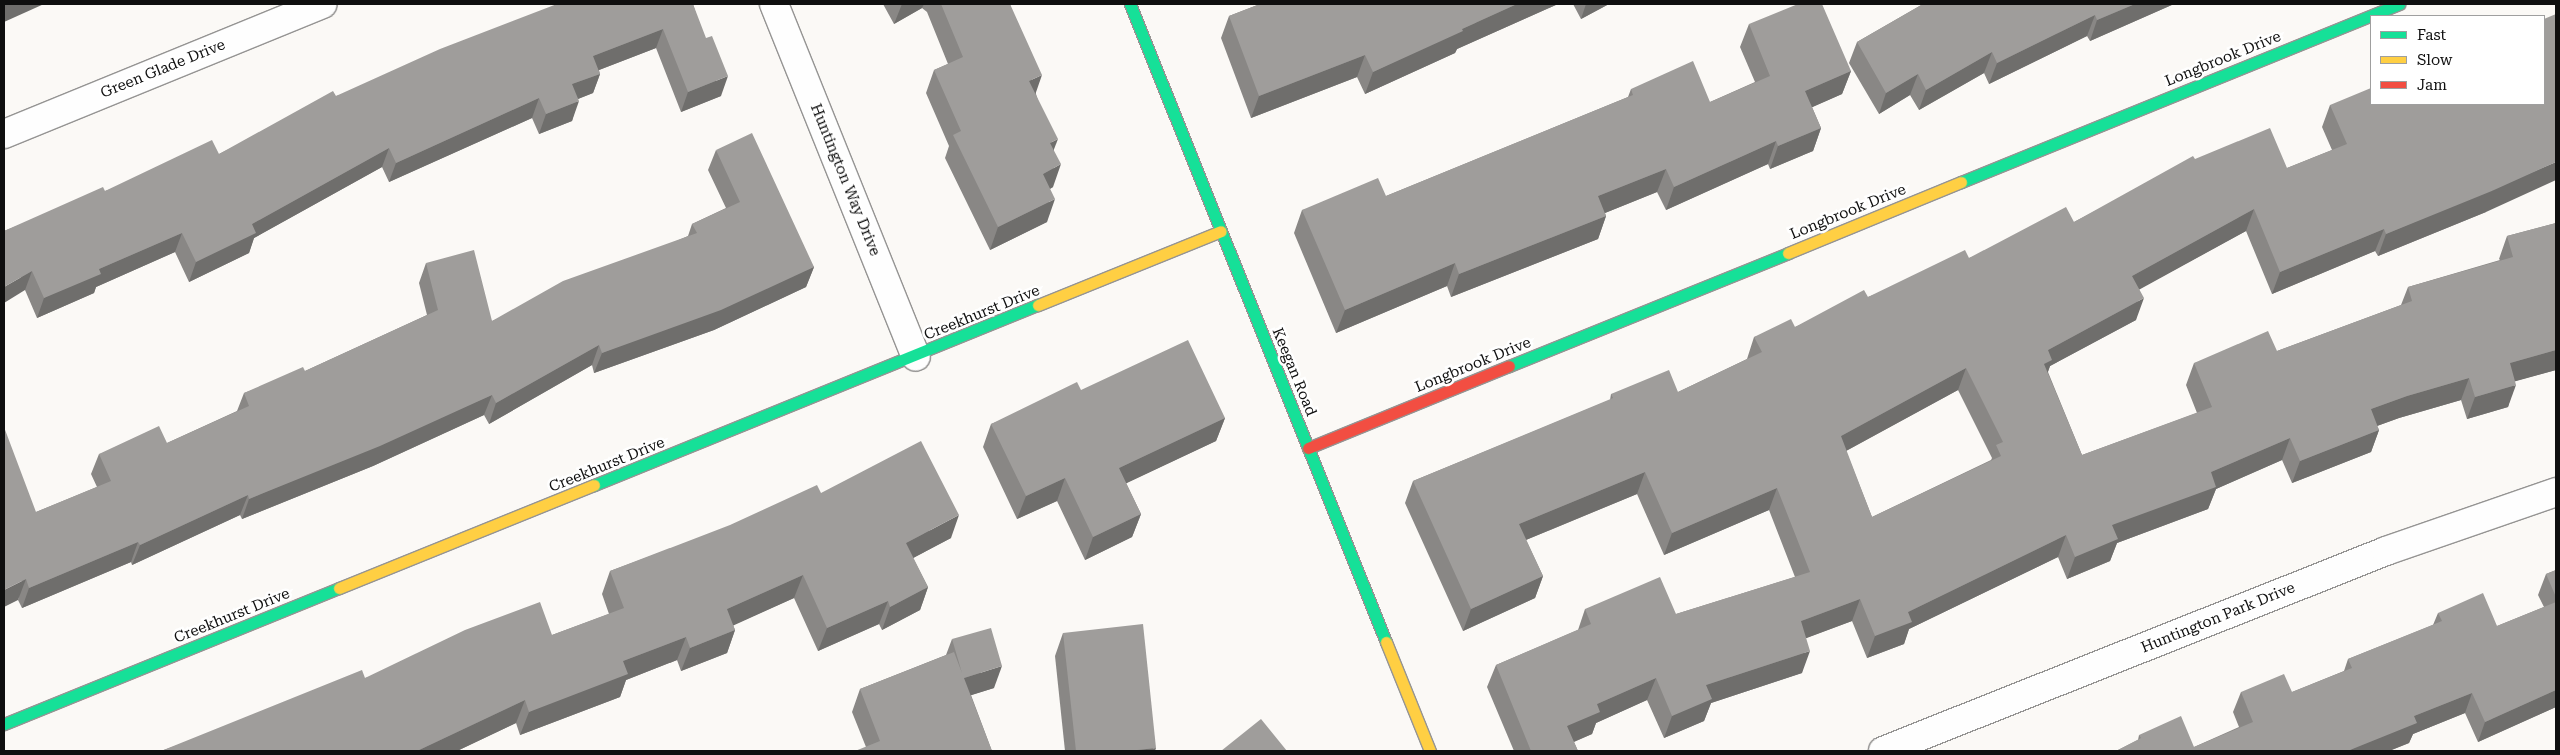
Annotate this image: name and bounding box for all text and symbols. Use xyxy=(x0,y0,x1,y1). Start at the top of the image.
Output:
legend xyxy=(2370,15,2545,105)
text: Fast xyxy=(2417,26,2446,44)
street label: Longbrook Drive xyxy=(2162,28,2284,90)
street label: Green Glade Drive xyxy=(98,36,228,102)
text: Slow xyxy=(2417,51,2452,69)
text: Jam xyxy=(2417,76,2447,94)
street label: Huntington Way Drive xyxy=(806,101,884,259)
street label: Longbrook Drive xyxy=(1787,181,1909,243)
street label: Creekhurst Drive xyxy=(922,282,1042,344)
street label: Keegan Road xyxy=(1268,325,1320,419)
street label: Longbrook Drive xyxy=(1412,334,1534,396)
street label: Creekhurst Drive xyxy=(547,434,667,496)
street label: Huntington Park Drive xyxy=(2138,579,2298,657)
street label: Creekhurst Drive xyxy=(172,585,292,647)

